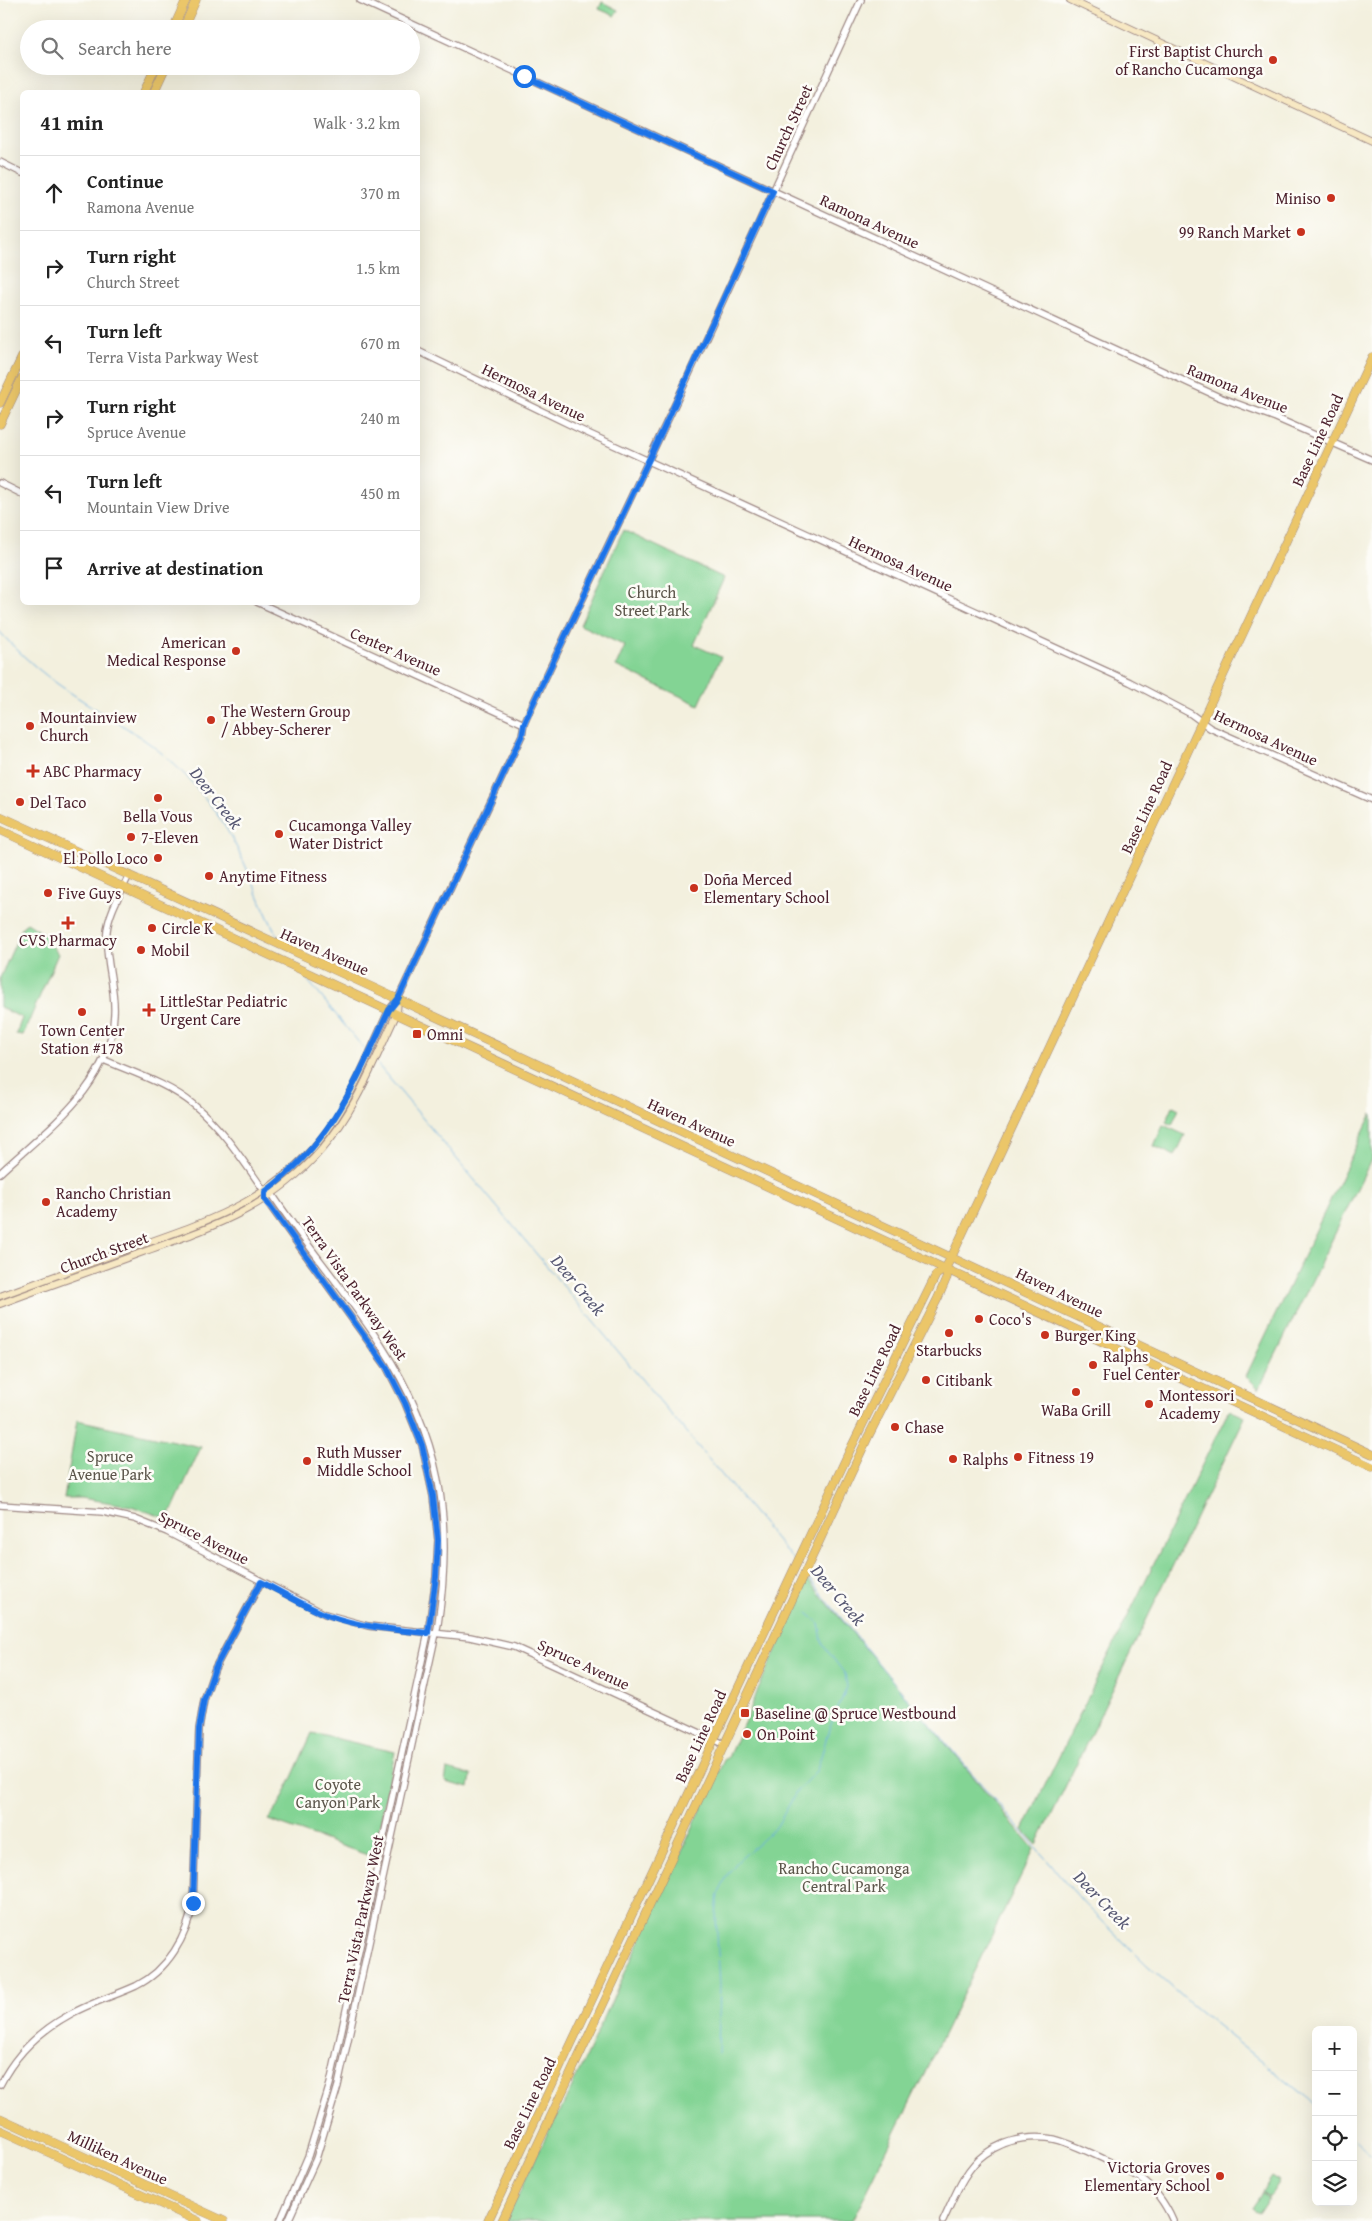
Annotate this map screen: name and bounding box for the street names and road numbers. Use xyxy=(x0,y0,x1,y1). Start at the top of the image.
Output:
street label: Church Street xyxy=(758,80,819,174)
street label: Ramona Avenue xyxy=(816,187,924,255)
street label: Hermosa Avenue xyxy=(478,357,590,427)
street label: Ramona Avenue xyxy=(1184,357,1292,419)
street label: Base Line Road xyxy=(1285,389,1349,490)
street label: Hermosa Avenue xyxy=(845,528,957,598)
street label: Center Avenue xyxy=(347,620,445,682)
street label: Hermosa Avenue xyxy=(1210,702,1322,772)
street label: Base Line Road xyxy=(1114,756,1178,857)
street label: Haven Avenue xyxy=(277,921,373,981)
street label: Haven Avenue xyxy=(644,1091,740,1153)
street label: Terra Vista Parkway West xyxy=(296,1211,414,1365)
street label: Church Street xyxy=(56,1225,152,1279)
street label: Haven Avenue xyxy=(1012,1260,1108,1324)
street label: Base Line Road xyxy=(841,1319,907,1420)
street label: Spruce Avenue xyxy=(154,1504,254,1570)
street label: Spruce Avenue xyxy=(534,1632,634,1696)
street label: Base Line Road xyxy=(668,1685,732,1786)
street label: Terra Vista Parkway West xyxy=(330,1832,390,2005)
street label: Base Line Road xyxy=(496,2052,562,2153)
street label: Milliken Avenue xyxy=(64,2123,172,2191)

